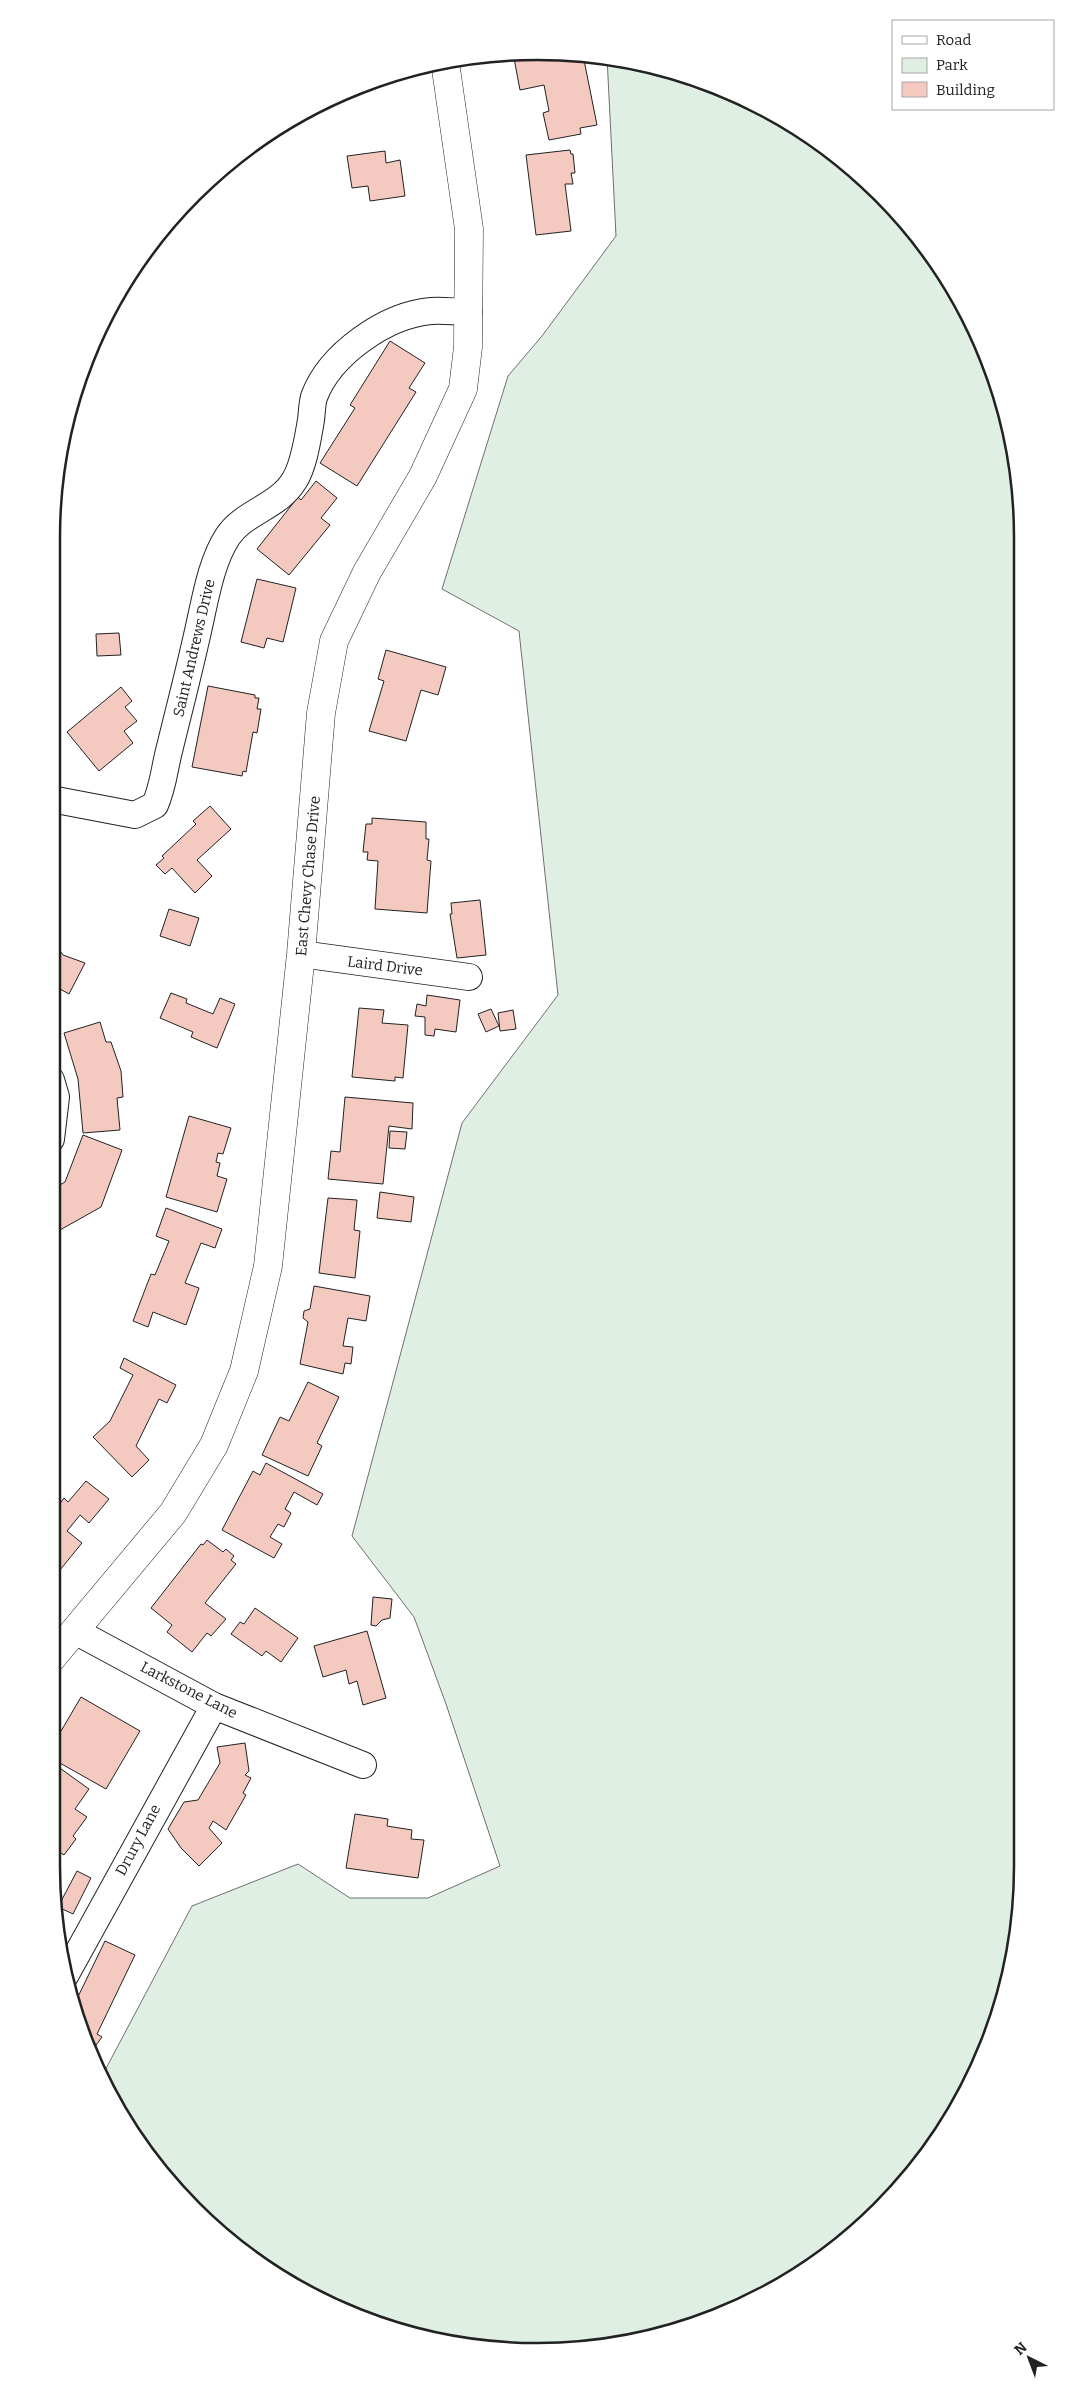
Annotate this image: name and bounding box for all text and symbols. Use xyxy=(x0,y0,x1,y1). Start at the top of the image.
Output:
legend xyxy=(892,20,1054,110)
text: Road xyxy=(936,31,971,49)
text: Park xyxy=(936,56,968,74)
text: Building xyxy=(936,81,995,99)
street label: Saint Andrews Drive xyxy=(169,577,219,719)
street label: East Chevy Chase Drive xyxy=(292,795,324,957)
street label: Laird Drive xyxy=(346,952,424,980)
street label: Larkstone Lane xyxy=(137,1658,241,1722)
street label: Drury Lane xyxy=(112,1801,164,1879)
north arrow xyxy=(1004,2333,1054,2383)
text: N xyxy=(1011,2339,1030,2359)

